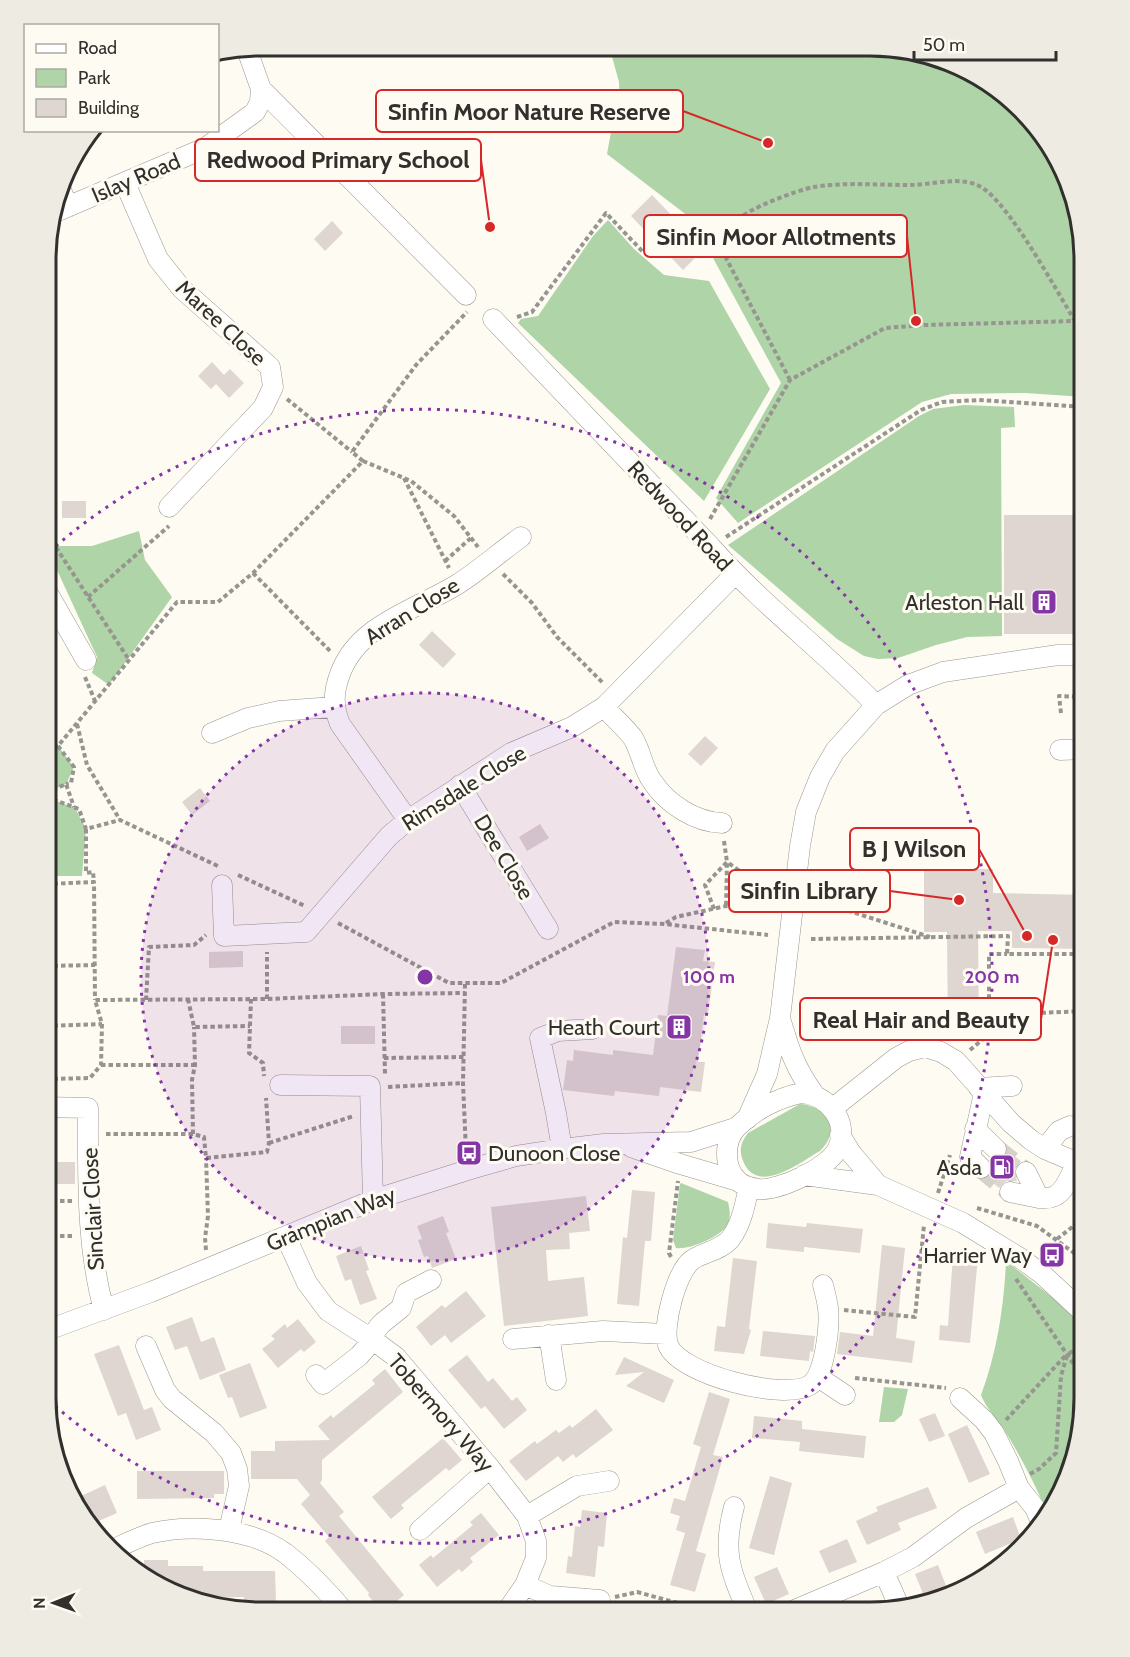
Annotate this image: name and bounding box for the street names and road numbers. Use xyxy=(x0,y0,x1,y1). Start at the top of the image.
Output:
street label: Islay Road xyxy=(88,147,184,209)
street label: Maree Close xyxy=(170,274,272,372)
street label: Redwood Road xyxy=(622,455,738,577)
street label: Arran Close xyxy=(360,571,464,651)
street label: Rimsdale Close xyxy=(397,739,531,837)
street label: Dee Close xyxy=(468,810,540,904)
street label: Sinclair Close xyxy=(76,1147,110,1271)
street label: Grampian Way xyxy=(262,1181,400,1257)
street label: Tobermory Way xyxy=(382,1348,500,1478)

